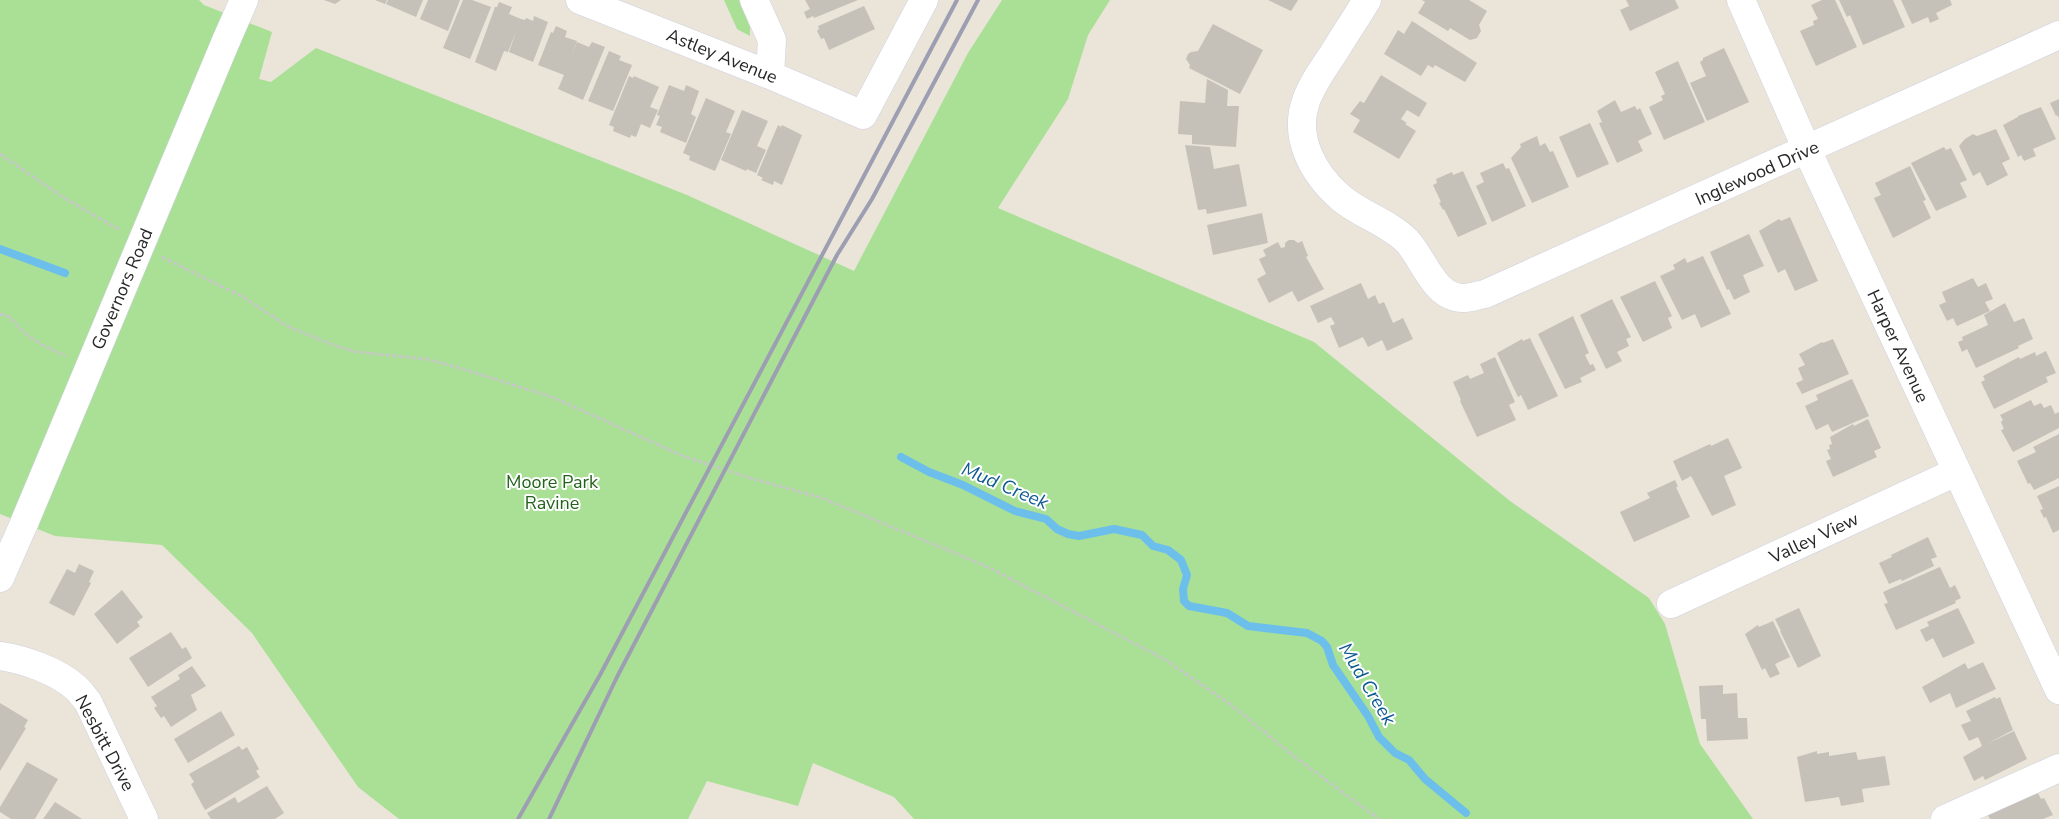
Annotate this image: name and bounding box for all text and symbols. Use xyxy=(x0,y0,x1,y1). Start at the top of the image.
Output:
street label: Astley Avenue xyxy=(663,23,781,89)
street label: Inglewood Drive xyxy=(1691,135,1823,211)
street label: Governors Road xyxy=(86,225,158,353)
street label: Harper Avenue xyxy=(1861,286,1935,406)
water label: Mud Creek xyxy=(958,456,1053,516)
park label: Moore Park Ravine xyxy=(506,470,599,515)
street label: Valley View xyxy=(1765,507,1863,570)
water label: Mud Creek xyxy=(1332,638,1402,731)
street label: Nesbitt Drive xyxy=(70,691,140,795)

